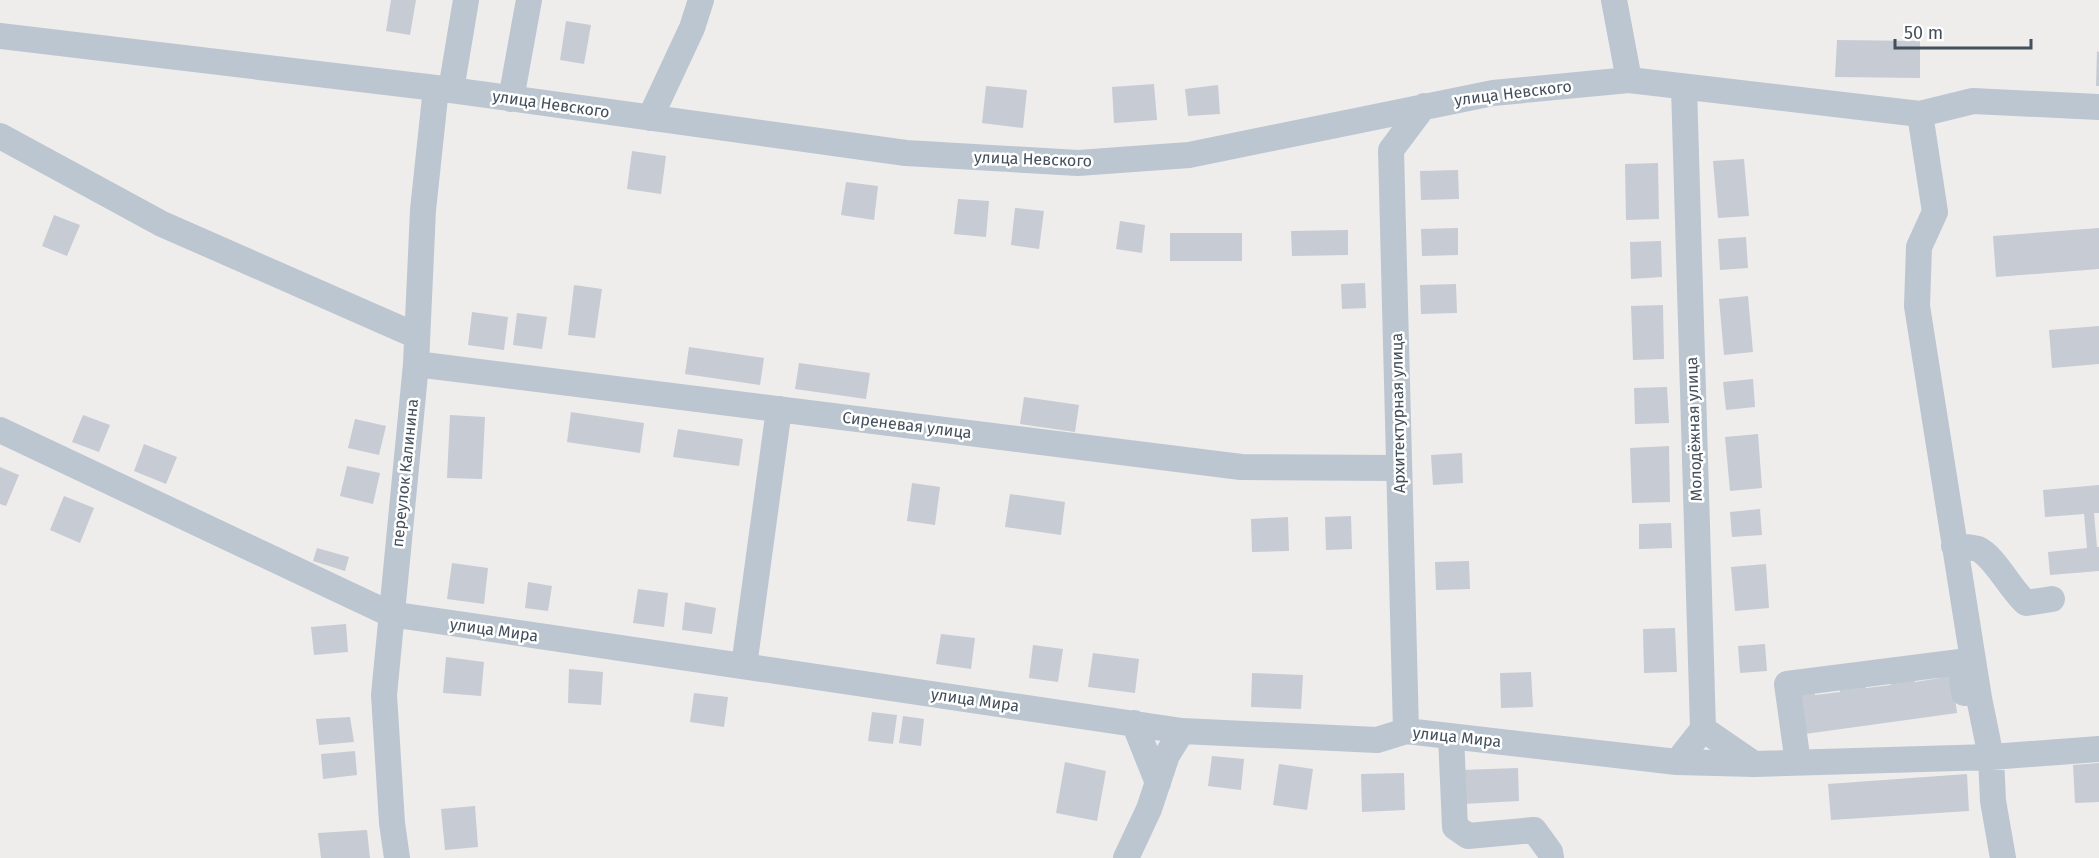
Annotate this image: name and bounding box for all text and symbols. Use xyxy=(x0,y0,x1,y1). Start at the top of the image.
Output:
scale bar xyxy=(1895,12,2032,50)
text: 50 m xyxy=(1904,22,1943,44)
street label: улица Невского xyxy=(1453,76,1573,110)
street label: улица Невского xyxy=(491,86,611,122)
street label: улица Невского xyxy=(974,147,1092,171)
street label: Архитектурная улица xyxy=(1387,333,1409,493)
street label: Молодёжная улица xyxy=(1682,356,1706,502)
street label: переулок Калинина xyxy=(388,398,422,548)
street label: Сиреневая улица xyxy=(841,408,973,442)
street label: улица Мира xyxy=(449,614,539,646)
street label: улица Мира xyxy=(930,684,1020,716)
street label: улица Мира xyxy=(1412,723,1502,751)

